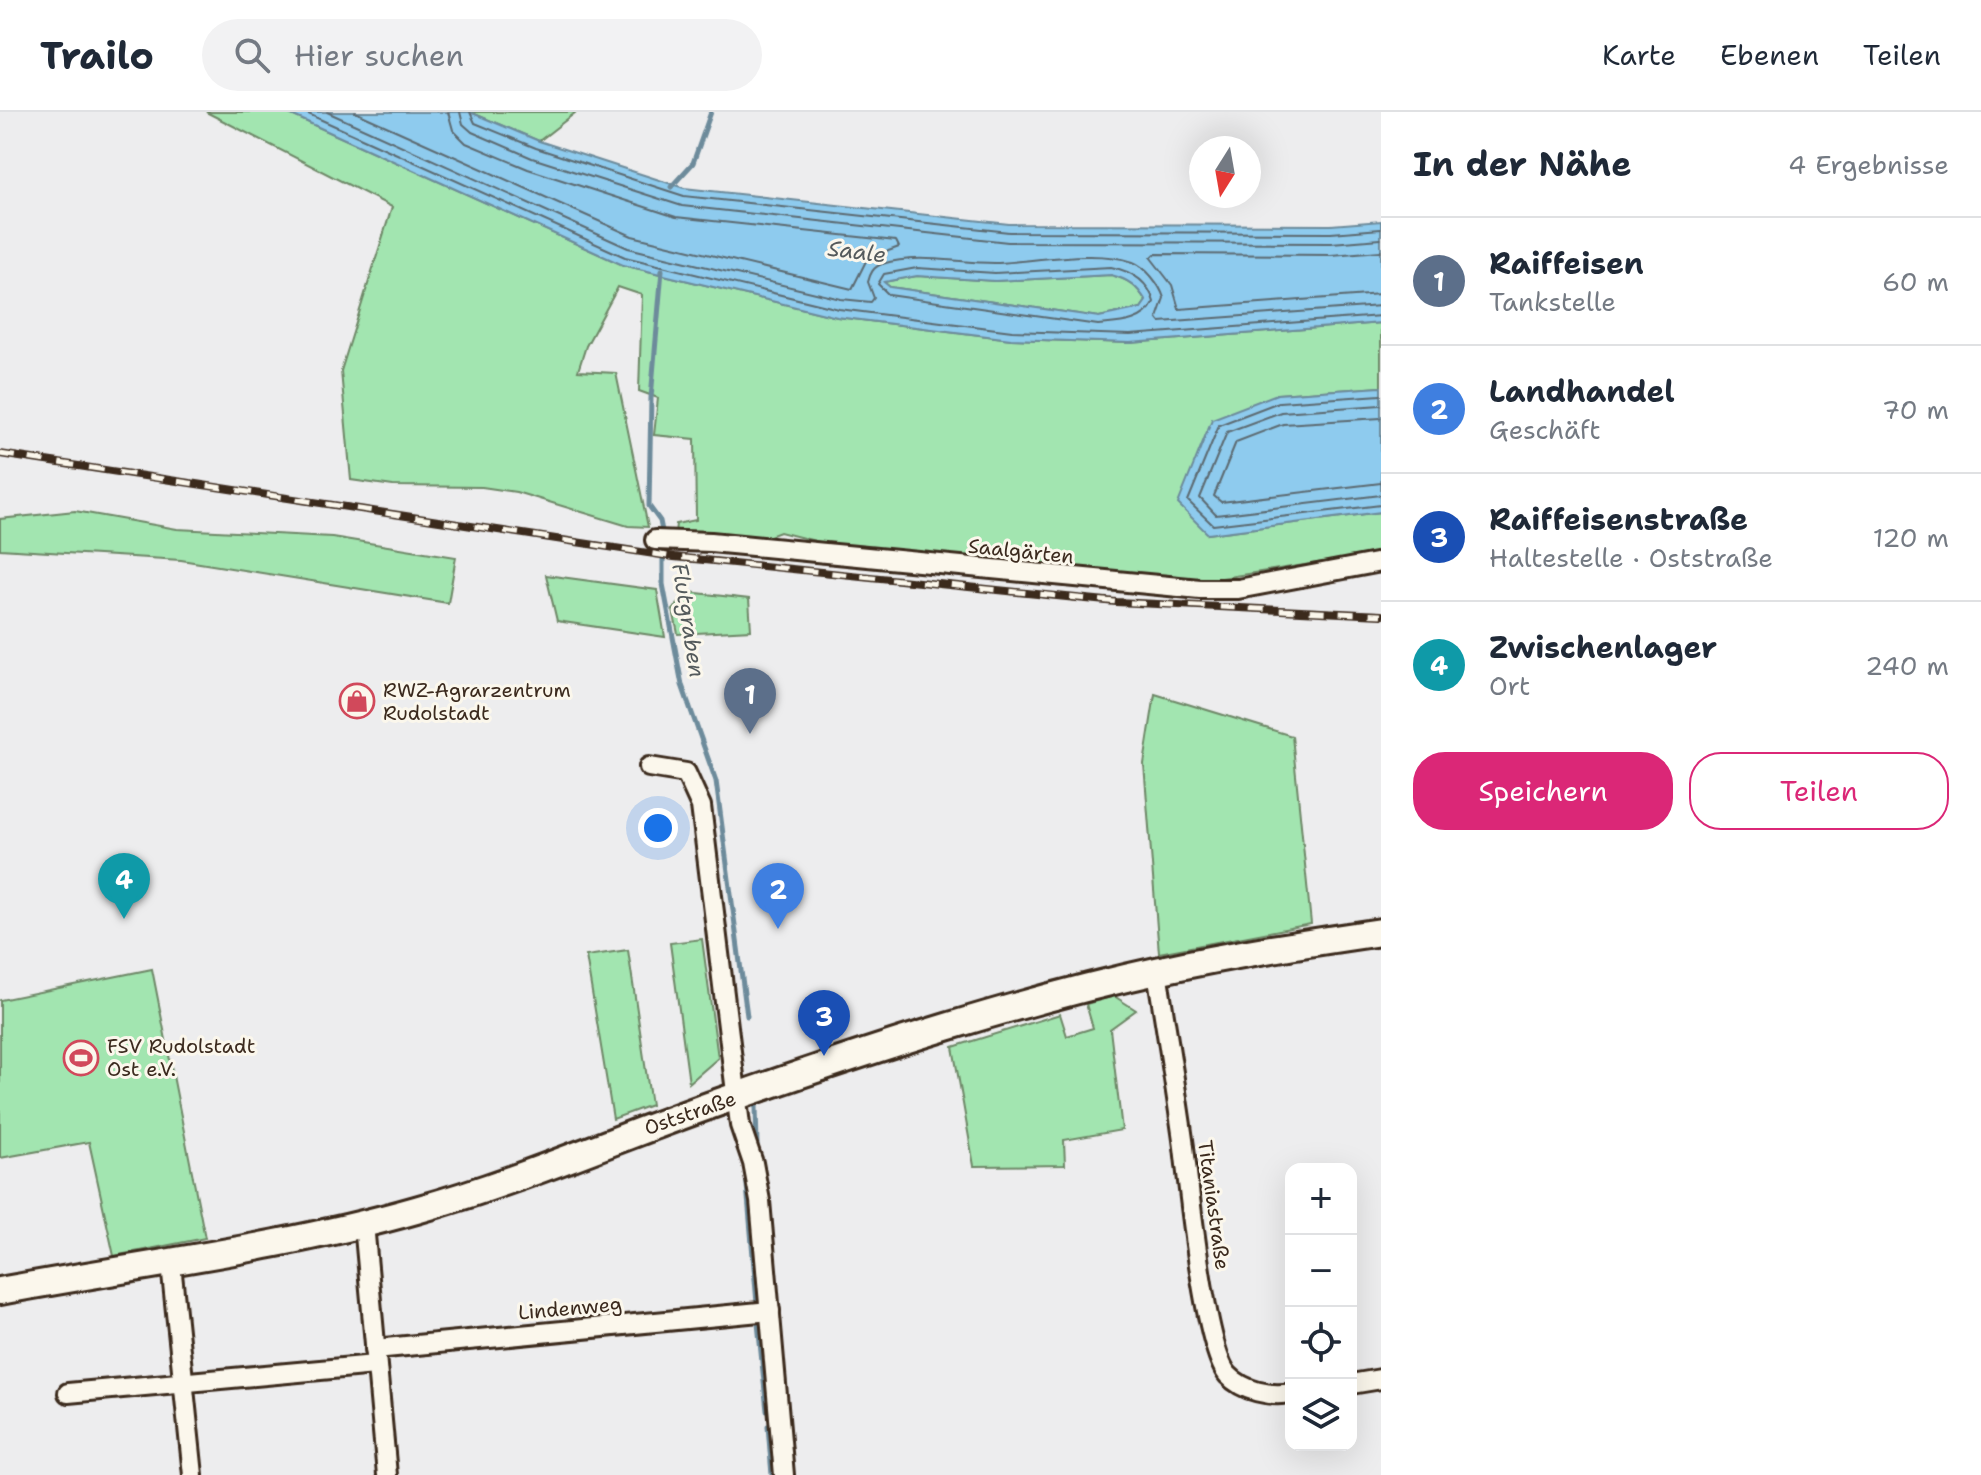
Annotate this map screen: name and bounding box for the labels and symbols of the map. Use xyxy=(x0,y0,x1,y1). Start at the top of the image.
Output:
north arrow xyxy=(1189,136,1261,208)
water label: Saale xyxy=(826,234,888,269)
street label: Saalgärten xyxy=(967,533,1075,569)
water label: Flutgraben xyxy=(665,561,712,679)
pin: 1 xyxy=(724,668,776,734)
place label: RWZ-Agrarzentrum Rudolstadt xyxy=(383,677,571,726)
shop icon: RWZ-Agrarzentrum Rudolstadt xyxy=(338,682,376,720)
your location xyxy=(638,808,678,848)
pin: 4 xyxy=(98,853,150,919)
pin: 2 xyxy=(752,863,804,929)
pin: 3 xyxy=(798,990,850,1056)
place label: FSV Rudolstadt Ost e.V. xyxy=(107,1033,255,1082)
sports icon: FSV Rudolstadt Ost e.V. xyxy=(62,1039,100,1077)
street label: Oststraße xyxy=(641,1085,739,1141)
street label: Titaniastraße xyxy=(1192,1138,1236,1272)
street label: Lindenweg xyxy=(517,1291,623,1325)

